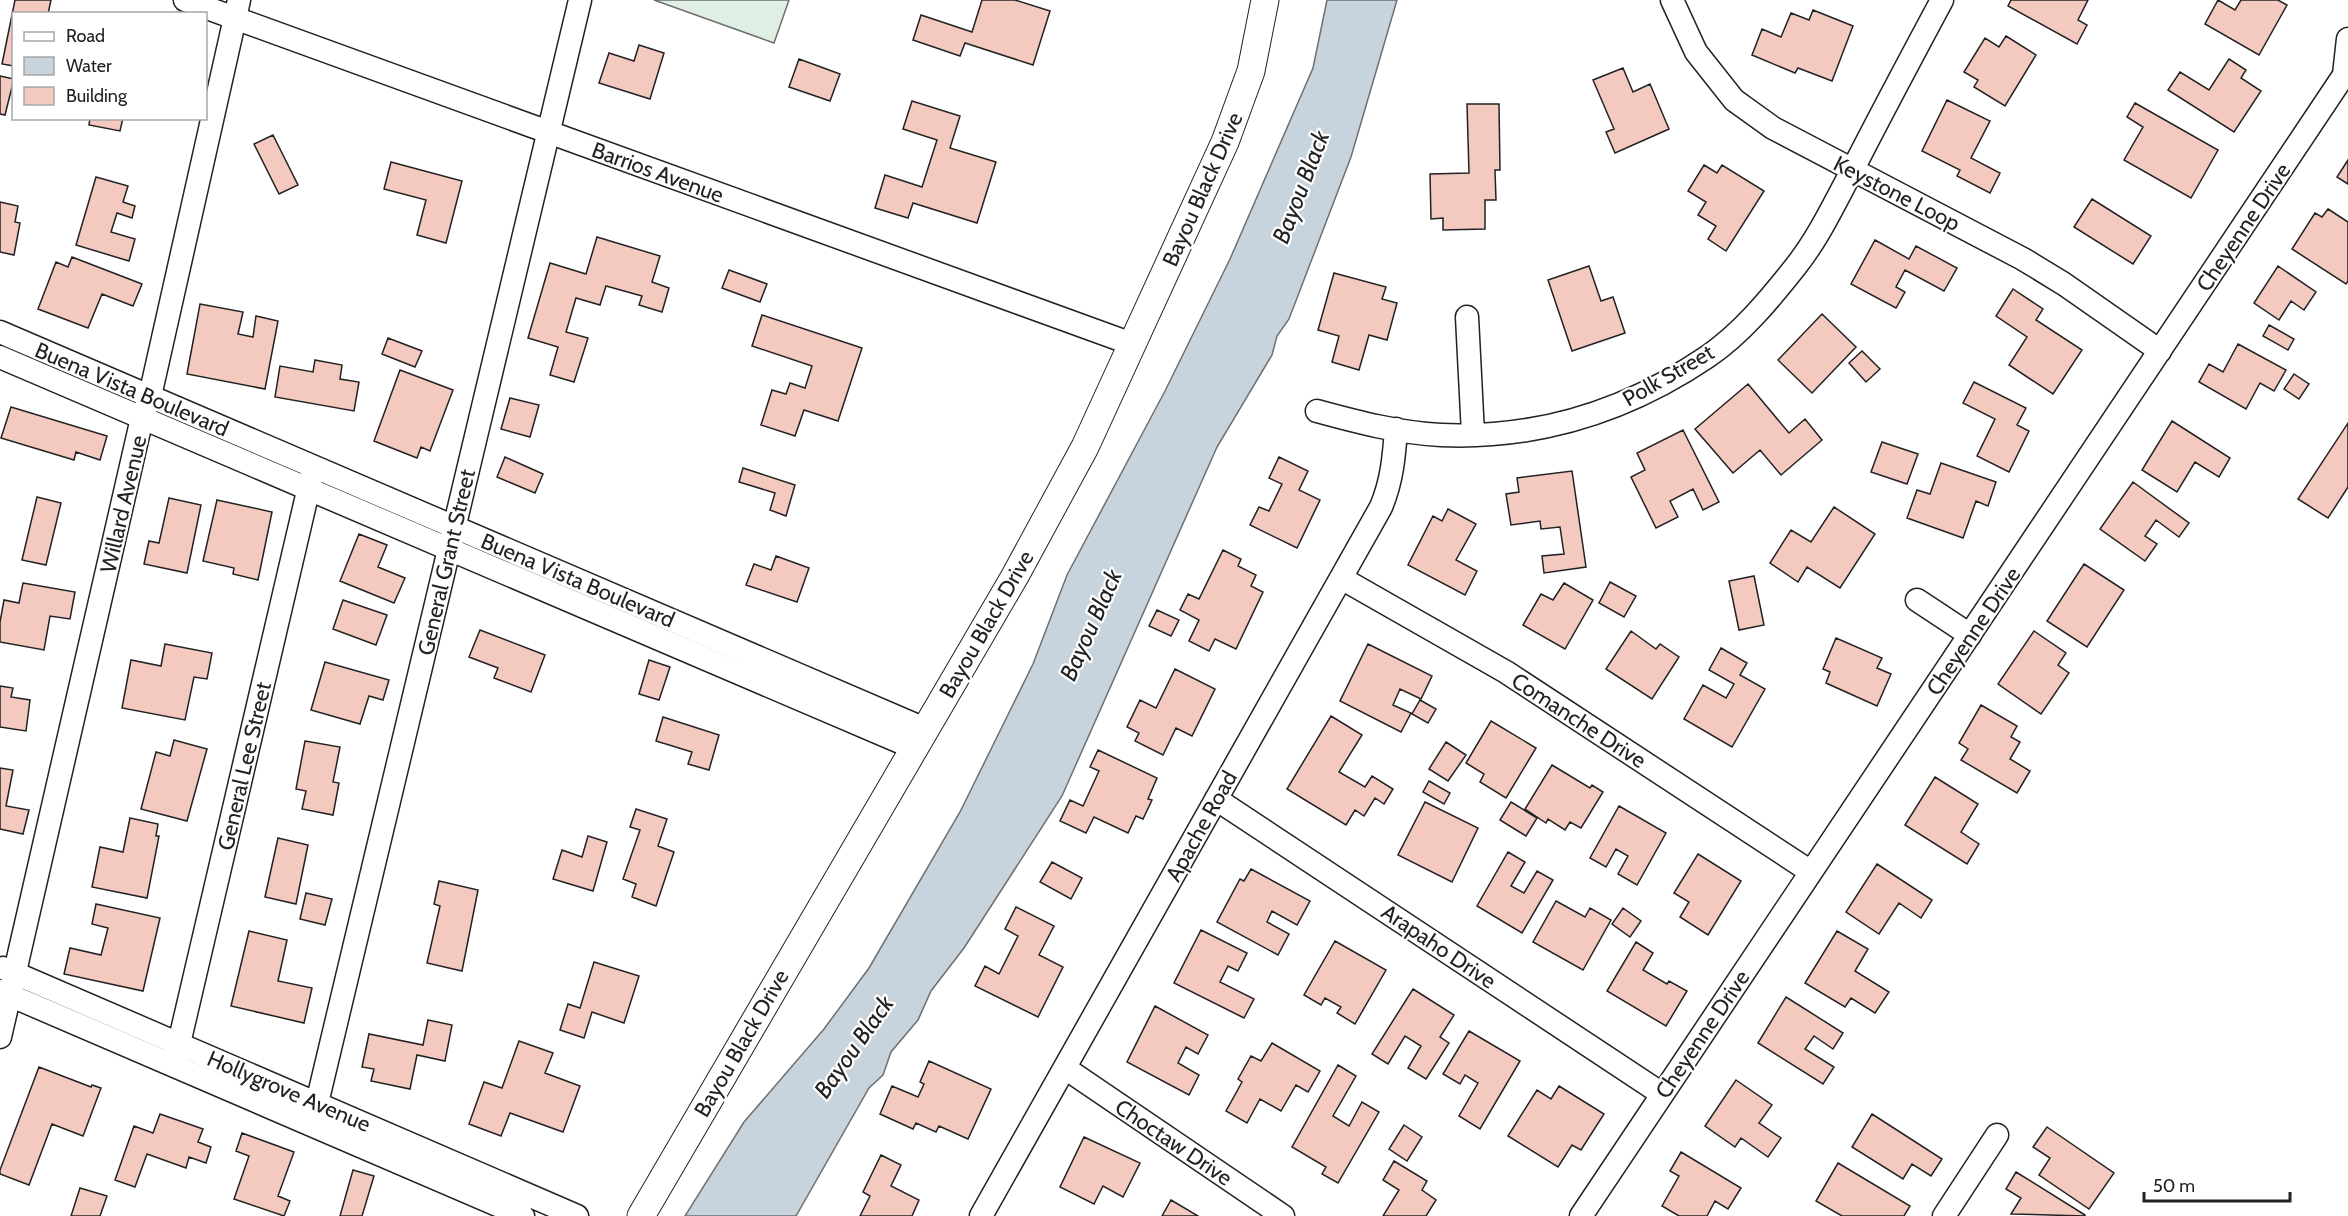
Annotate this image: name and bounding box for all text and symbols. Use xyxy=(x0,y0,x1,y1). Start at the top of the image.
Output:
legend xyxy=(12,12,207,120)
text: Road xyxy=(66,25,105,47)
text: Water xyxy=(66,55,112,77)
text: Building xyxy=(66,85,128,107)
street label: Bayou Black Drive xyxy=(1156,108,1248,270)
water label: Bayou Black xyxy=(1266,126,1336,247)
street label: Barrios Avenue xyxy=(588,136,727,209)
street label: Keystone Loop xyxy=(1829,150,1964,237)
street label: Cheyenne Drive xyxy=(2191,158,2296,297)
street label: Buena Vista Boulevard xyxy=(31,336,233,442)
street label: Polk Street xyxy=(1618,338,1719,412)
street label: Willard Avenue xyxy=(95,433,152,575)
street label: General Grant Street xyxy=(412,466,481,658)
street label: Buena Vista Boulevard xyxy=(477,527,679,633)
street label: Bayou Black Drive xyxy=(933,546,1040,703)
street label: Cheyenne Drive xyxy=(1921,562,2026,701)
water label: Bayou Black xyxy=(1053,564,1128,685)
street label: Comanche Drive xyxy=(1506,667,1651,774)
street label: General Lee Street xyxy=(212,679,277,853)
street label: Apache Road xyxy=(1160,766,1243,886)
street label: Arapaho Drive xyxy=(1376,898,1501,995)
street label: Bayou Black Drive xyxy=(688,965,795,1122)
street label: Cheyenne Drive xyxy=(1650,965,1755,1104)
water label: Bayou Black xyxy=(808,989,900,1104)
street label: Hollygrove Avenue xyxy=(203,1045,374,1138)
street label: Choctaw Drive xyxy=(1110,1093,1237,1191)
scale bar xyxy=(2144,1165,2290,1203)
text: 50 m xyxy=(2153,1175,2195,1197)

